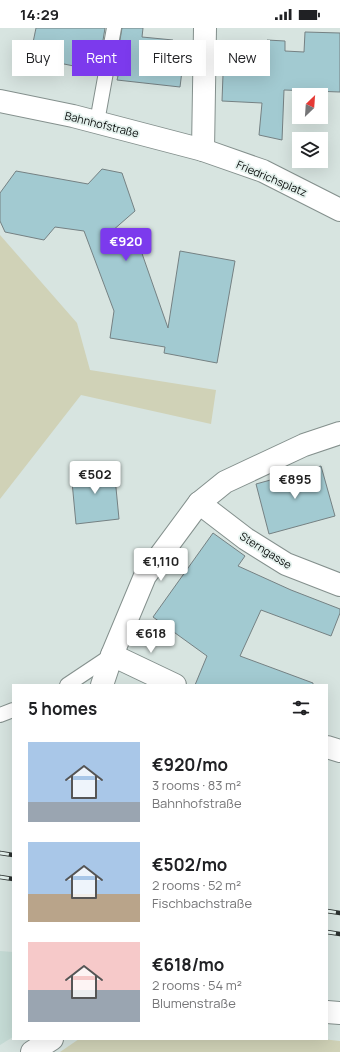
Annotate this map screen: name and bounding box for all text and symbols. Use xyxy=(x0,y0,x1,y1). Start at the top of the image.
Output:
text: 14:29 xyxy=(20,4,59,25)
chip: Buy xyxy=(12,40,64,76)
chip: Rent xyxy=(72,40,131,76)
chip: Filters xyxy=(139,40,206,76)
chip: New xyxy=(214,40,270,76)
north arrow xyxy=(292,88,328,124)
map controls xyxy=(292,88,328,168)
street label: Bahnhofstraße xyxy=(63,108,141,141)
button: layers xyxy=(292,132,328,168)
street label: Friedrichsplatz xyxy=(234,156,310,200)
pin: €920 xyxy=(102,228,150,262)
text: €920 xyxy=(109,232,143,250)
pin: €502 xyxy=(71,461,119,495)
text: €502 xyxy=(79,465,111,483)
pin: €895 xyxy=(271,466,319,500)
text: €895 xyxy=(279,470,311,488)
street label: Sterngasse xyxy=(237,528,295,572)
pin: €1,110 xyxy=(128,548,194,582)
text: €1,110 xyxy=(143,552,179,570)
pin: €618 xyxy=(127,620,175,654)
text: €618 xyxy=(136,624,166,642)
text: 5 homes xyxy=(28,697,97,720)
icon: filters xyxy=(290,697,312,719)
text: €920/mo xyxy=(152,753,228,776)
icon: home xyxy=(60,758,108,806)
text: 3 rooms · 83 m² xyxy=(152,776,241,794)
text: Bahnhofstraße xyxy=(152,794,242,812)
text: €502/mo xyxy=(152,853,227,876)
icon: home xyxy=(60,858,108,906)
text: 2 rooms · 52 m² xyxy=(152,876,241,894)
text: Fischbachstraße xyxy=(152,894,252,912)
text: €618/mo xyxy=(152,953,224,976)
icon: home xyxy=(60,958,108,1006)
text: 2 rooms · 54 m² xyxy=(152,976,242,994)
text: Blumenstraße xyxy=(152,994,236,1012)

